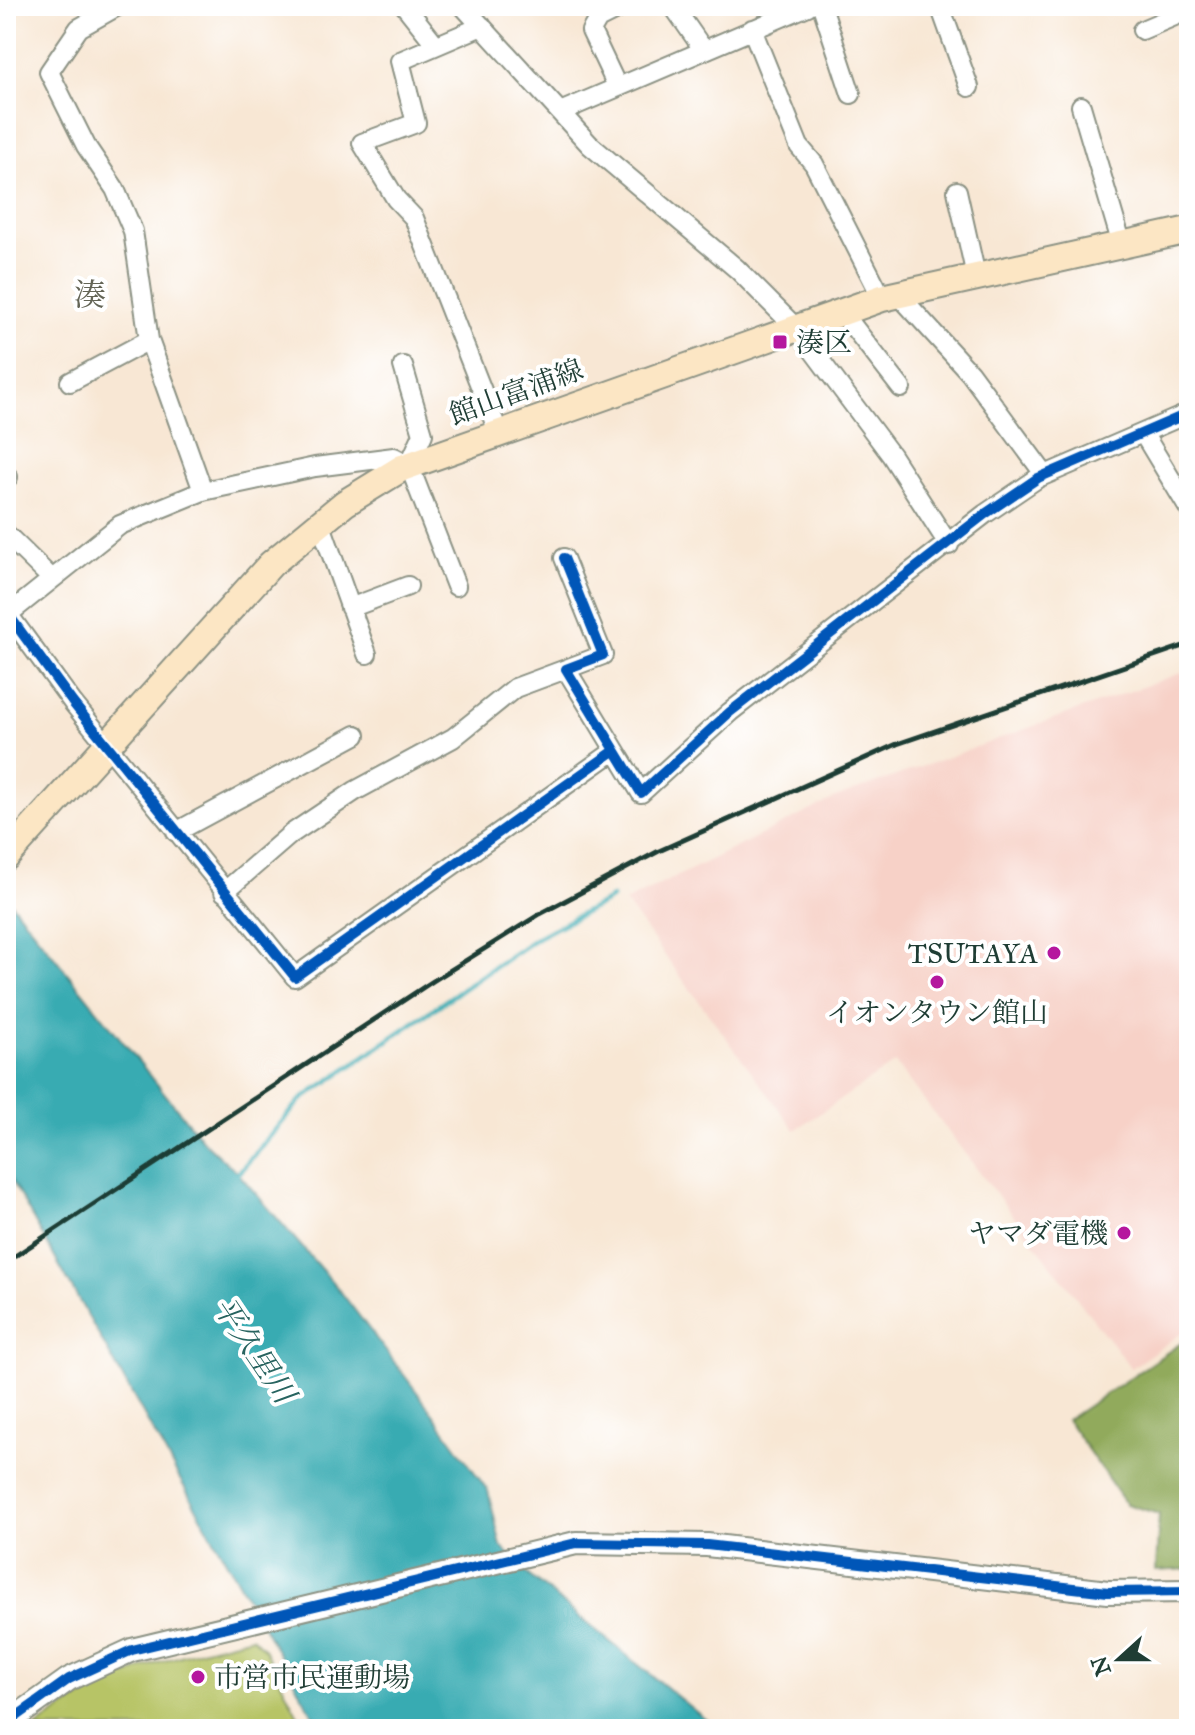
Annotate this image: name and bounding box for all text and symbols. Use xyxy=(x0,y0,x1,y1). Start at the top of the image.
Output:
district label: 湊 xyxy=(74,276,106,315)
place label: 湊区 xyxy=(796,325,852,360)
marker: 湊区 xyxy=(771,333,789,351)
street label: 館山富浦線 xyxy=(444,352,588,432)
place label: TSUTAYA xyxy=(908,936,1038,971)
marker: TSUTAYA xyxy=(1045,944,1063,962)
marker: イオンタウン館山 xyxy=(928,973,946,991)
place label: イオンタウン館山 xyxy=(826,995,1048,1030)
place label: ヤマダ電機 xyxy=(968,1216,1108,1251)
marker: ヤマダ電機 xyxy=(1115,1224,1133,1242)
water label: 平久里川 xyxy=(206,1290,304,1412)
north arrow xyxy=(1079,1619,1159,1699)
text: N xyxy=(1085,1652,1117,1680)
place label: 市営市民運動場 xyxy=(214,1660,410,1695)
marker: 市営市民運動場 xyxy=(189,1668,207,1686)

